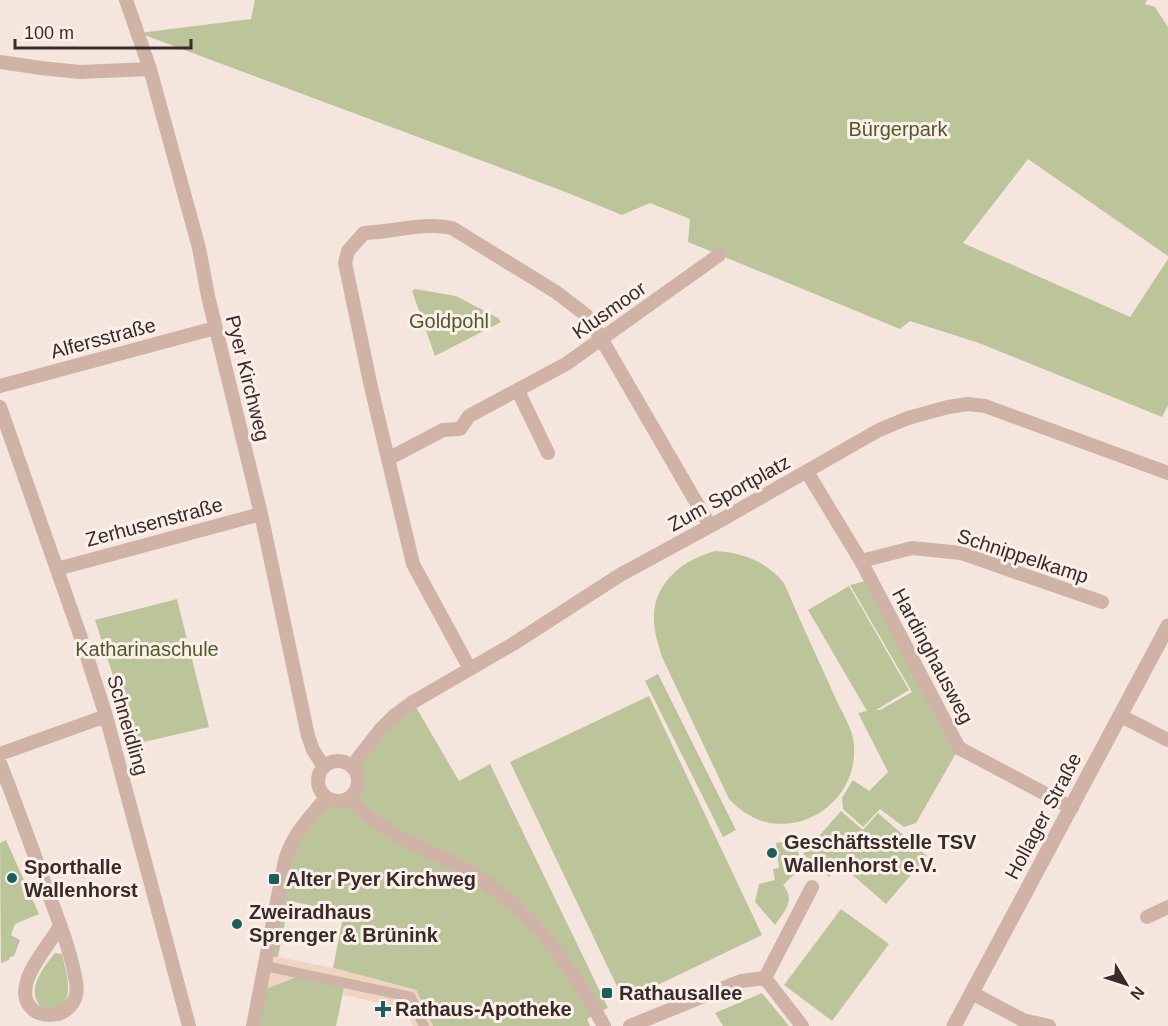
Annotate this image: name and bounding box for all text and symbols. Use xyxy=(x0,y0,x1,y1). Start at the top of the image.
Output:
scale bar xyxy=(15,12,190,50)
text: 100 m xyxy=(24,23,74,43)
park label: Bürgerpark xyxy=(849,118,948,140)
street label: Klusmoor xyxy=(568,277,650,343)
park label: Goldpohl xyxy=(409,310,489,332)
street label: Alfersstraße xyxy=(48,313,158,363)
street label: Pyer Kirchweg xyxy=(222,313,274,443)
street label: Zum Sportplatz xyxy=(664,451,794,535)
street label: Zerhusenstraße xyxy=(83,493,225,551)
street label: Schnippelkamp xyxy=(955,524,1091,588)
street label: Hardinghausweg xyxy=(888,585,978,727)
park label: Katharinaschule xyxy=(75,638,219,660)
street label: Schneidling xyxy=(103,672,153,778)
street label: Hollager Straße xyxy=(1000,749,1086,883)
place label: Geschäftsstelle TSV Wallenhorst e.V. xyxy=(784,831,977,876)
marker: Geschäftsstelle TSV Wallenhorst e.V. xyxy=(765,846,779,860)
place label: Sporthalle Wallenhorst xyxy=(24,856,138,901)
place label: Alter Pyer Kirchweg xyxy=(286,868,476,890)
marker: Sporthalle Wallenhorst xyxy=(5,871,19,885)
marker: Alter Pyer Kirchweg xyxy=(267,872,281,886)
place label: Zweiradhaus Sprenger & Brünink xyxy=(249,901,439,946)
marker: Zweiradhaus Sprenger & Brünink xyxy=(230,917,244,931)
north arrow xyxy=(1096,954,1156,1014)
place label: Rathausallee xyxy=(619,982,742,1004)
text: N xyxy=(1127,983,1148,1003)
marker: Rathausallee xyxy=(600,986,614,1000)
place label: Rathaus-Apotheke xyxy=(395,998,572,1020)
marker: Rathaus-Apotheke xyxy=(376,1002,390,1016)

